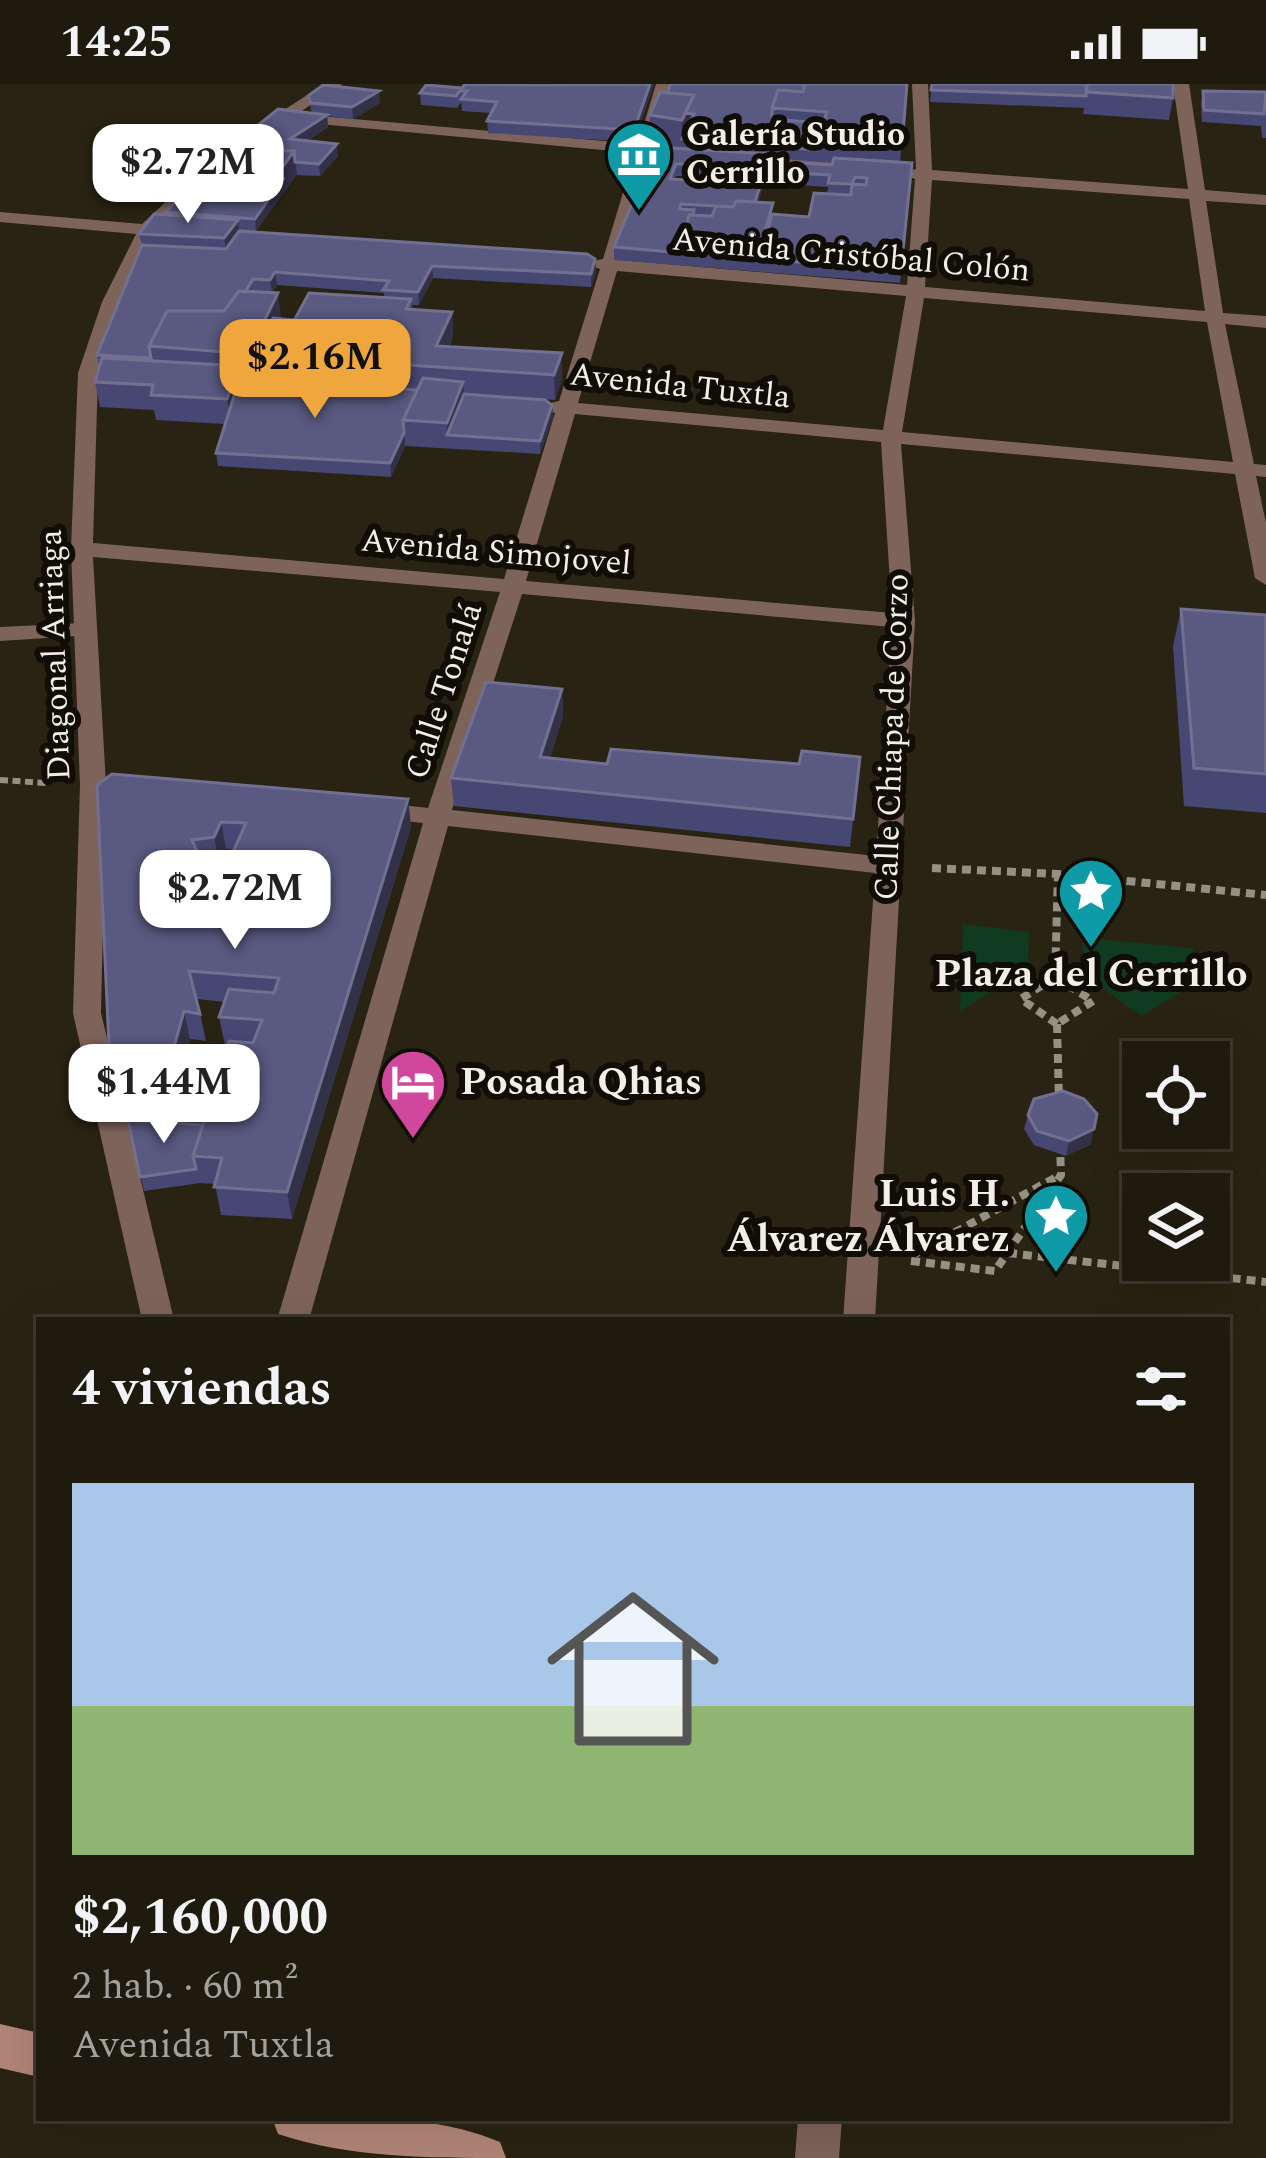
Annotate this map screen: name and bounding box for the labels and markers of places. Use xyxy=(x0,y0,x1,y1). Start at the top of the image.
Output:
place label: Galería Studio Cerrillo xyxy=(686,110,905,198)
museum icon: Galería Studio Cerrillo xyxy=(604,119,674,213)
pin: $2.72M xyxy=(90,124,286,226)
pin: $2.16M xyxy=(217,319,413,421)
pin: $2.72M xyxy=(137,850,333,952)
place icon: Plaza del Cerrillo xyxy=(1056,856,1126,950)
place label: Plaza del Cerrillo xyxy=(934,945,1248,1004)
pin: $1.44M xyxy=(66,1044,262,1146)
hotel icon: Posada Qhias xyxy=(378,1047,448,1141)
place label: Posada Qhias xyxy=(460,1053,702,1112)
place label: Luis H. Álvarez Álvarez xyxy=(726,1165,1010,1269)
place icon: Luis H. Álvarez Álvarez xyxy=(1021,1181,1091,1275)

